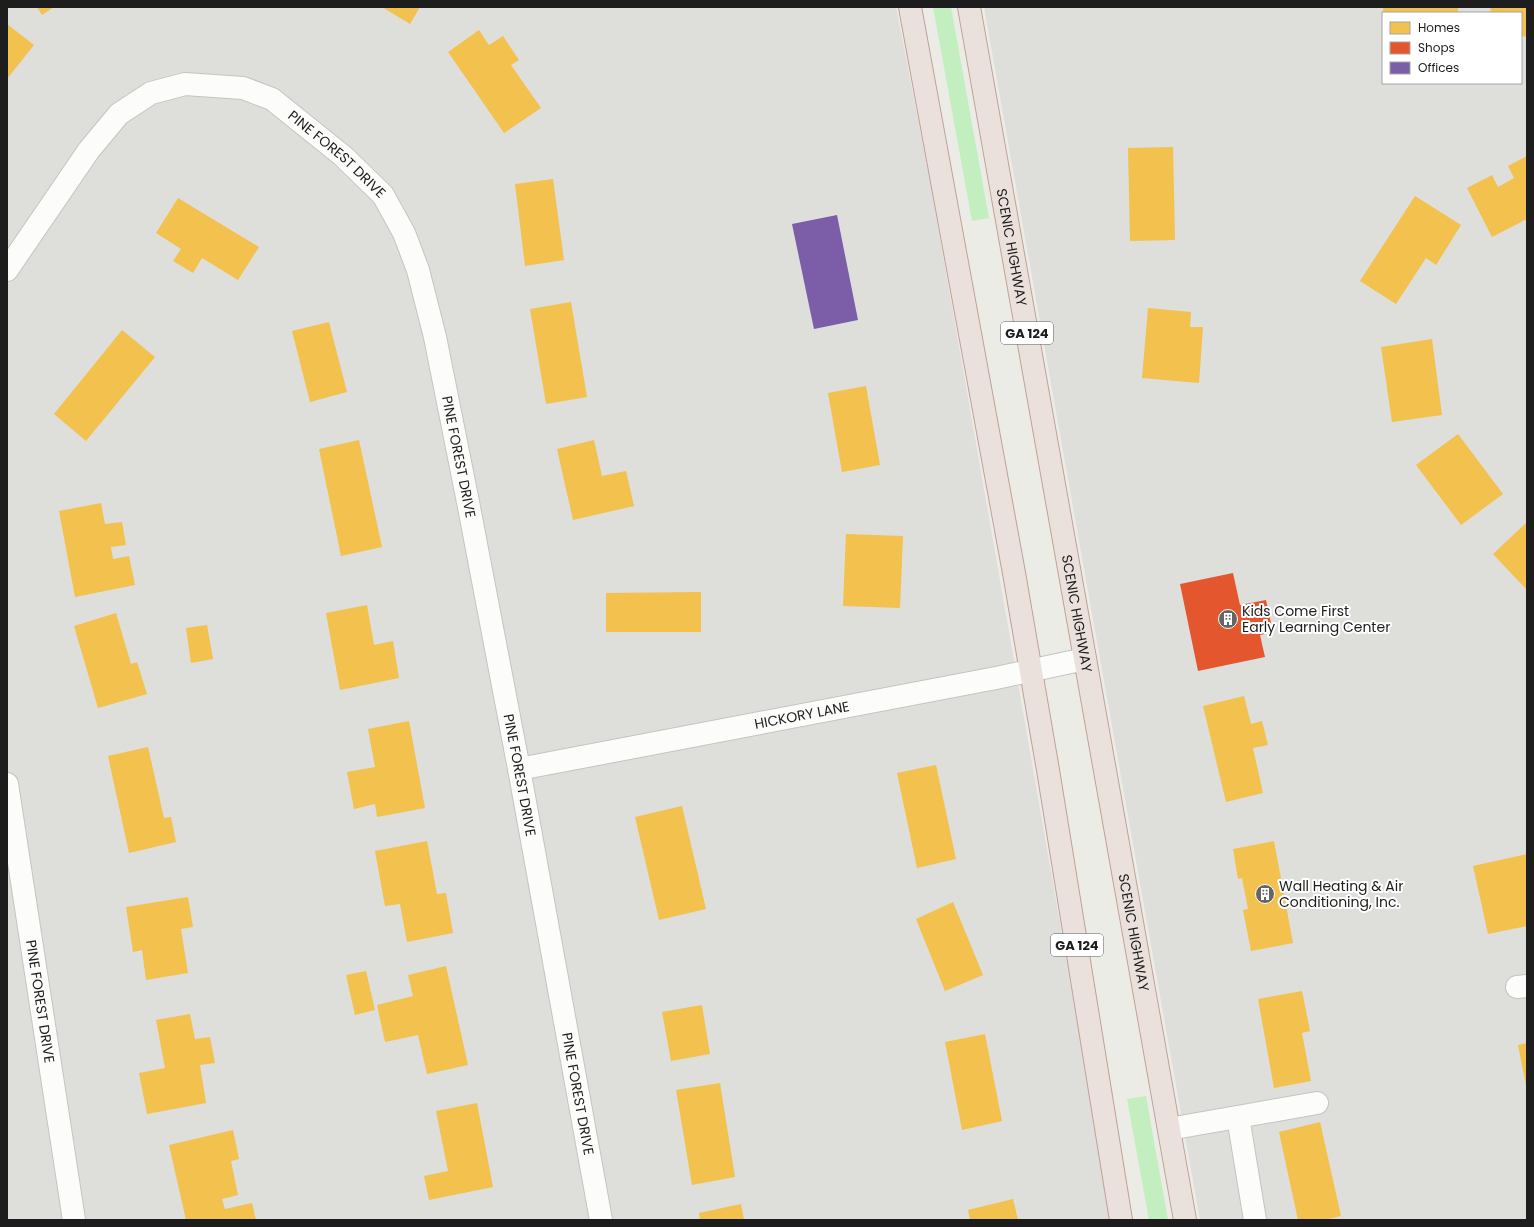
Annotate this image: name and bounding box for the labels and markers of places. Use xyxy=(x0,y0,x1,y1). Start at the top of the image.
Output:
place label: Kids Come First Early Learning Center xyxy=(1242,601,1390,637)
building icon: Kids Come First Early Learning Center xyxy=(1217,608,1239,630)
place label: Wall Heating & Air Conditioning, Inc. xyxy=(1279,876,1403,912)
building icon: Wall Heating & Air Conditioning, Inc. xyxy=(1254,883,1276,905)

